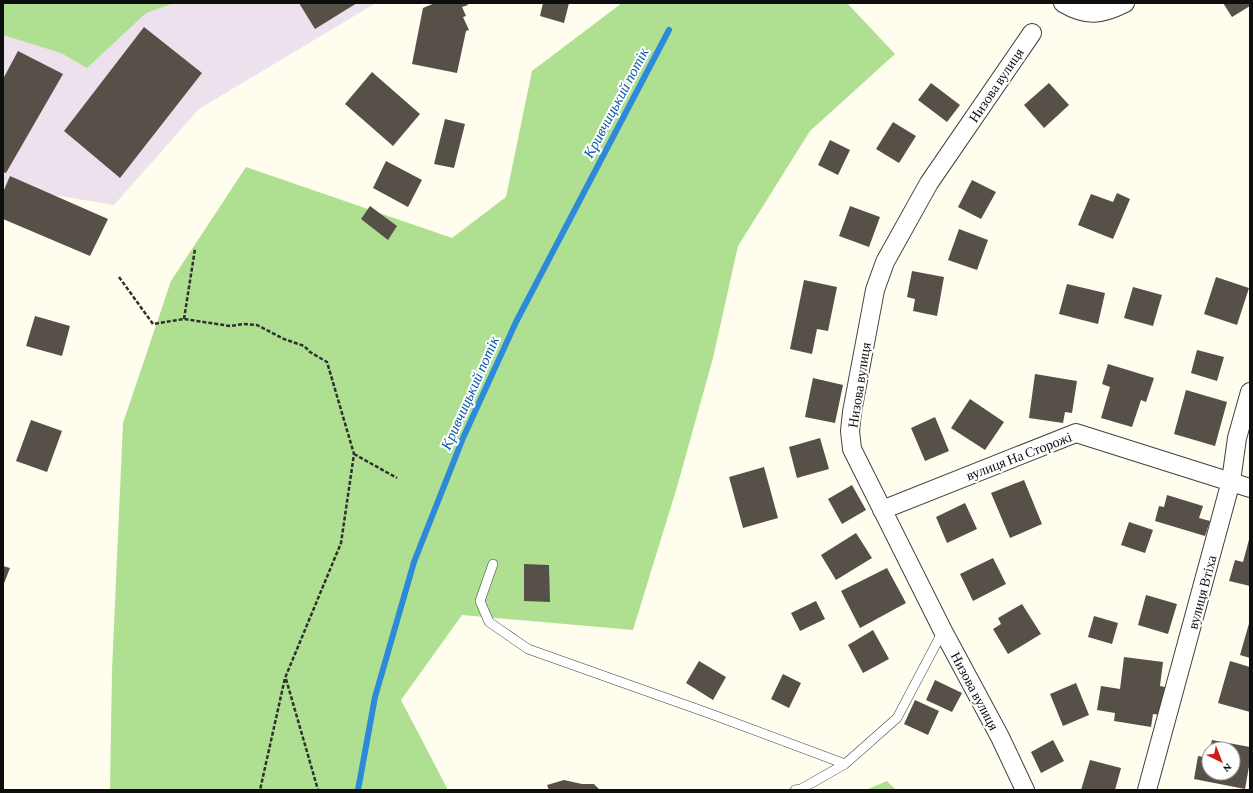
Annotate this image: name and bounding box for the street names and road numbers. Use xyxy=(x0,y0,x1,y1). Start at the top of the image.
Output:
street label: Низова вулиця xyxy=(965,44,1027,125)
street label: Низова вулиця xyxy=(844,341,874,429)
street label: вулиця На Сторожі xyxy=(964,428,1074,484)
street label: вулиця Втіха xyxy=(1184,553,1220,631)
street label: Низова вулиця xyxy=(948,649,1003,733)

